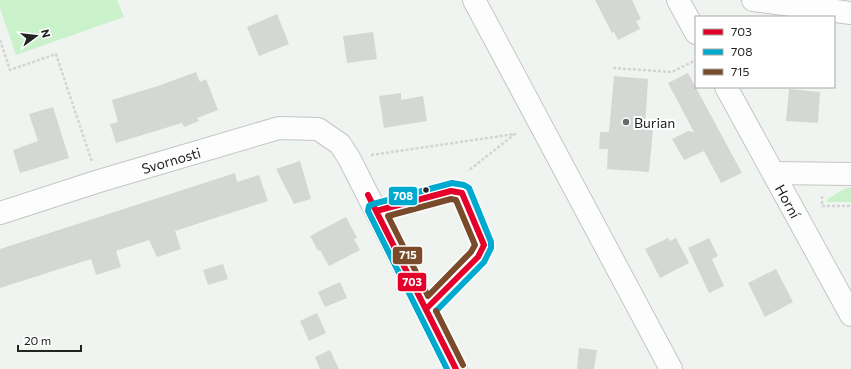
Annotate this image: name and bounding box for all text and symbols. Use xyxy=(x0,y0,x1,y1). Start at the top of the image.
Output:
north arrow xyxy=(16,16,56,56)
legend xyxy=(695,16,835,88)
text: 703 xyxy=(731,24,752,38)
text: N xyxy=(39,28,53,39)
text: 708 xyxy=(731,44,752,58)
text: 715 xyxy=(731,64,749,78)
place label: Burian xyxy=(634,114,675,131)
marker: Burian xyxy=(621,117,631,127)
street label: Svornosti xyxy=(139,143,202,177)
street label: Horní xyxy=(772,181,805,221)
unlabelled marker xyxy=(421,185,431,195)
line badge: 708 xyxy=(388,186,418,206)
text: 708 xyxy=(393,189,413,202)
line badge: 715 xyxy=(392,246,423,265)
text: 715 xyxy=(399,248,417,261)
line badge: 703 xyxy=(397,272,427,292)
text: 703 xyxy=(402,275,422,288)
scale bar xyxy=(18,327,81,353)
text: 20 m xyxy=(24,333,51,347)

